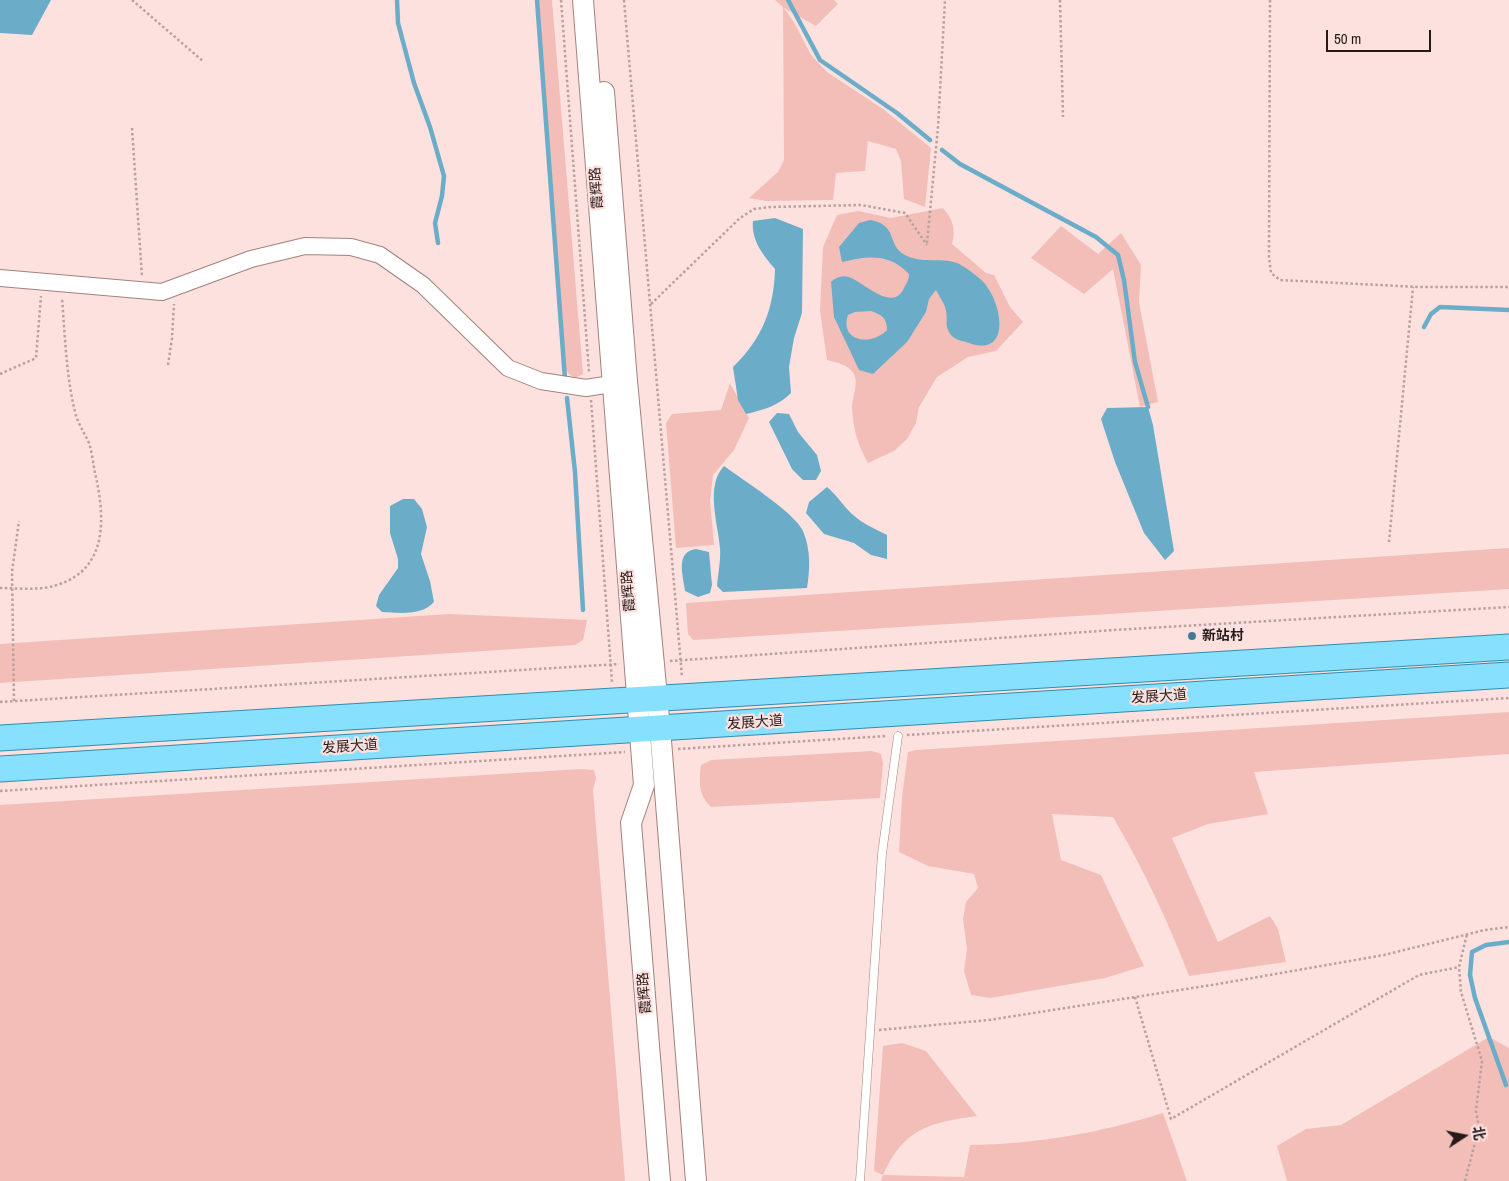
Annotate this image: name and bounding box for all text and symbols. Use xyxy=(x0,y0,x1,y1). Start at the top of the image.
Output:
scale bar xyxy=(1329,20,1434,52)
text: 50 m xyxy=(1334,28,1361,49)
street label: 霞辉路 xyxy=(587,166,607,210)
street label: 霞辉路 xyxy=(619,569,639,613)
place label: 新站村 xyxy=(1202,628,1244,644)
marker: 新站村 xyxy=(1186,630,1198,642)
street label: 发展大道 xyxy=(1130,687,1188,707)
street label: 发展大道 xyxy=(726,713,784,733)
street label: 发展大道 xyxy=(321,737,379,757)
street label: 霞辉路 xyxy=(635,971,655,1015)
north arrow xyxy=(1439,1111,1489,1161)
text: 北 xyxy=(1469,1125,1489,1142)

